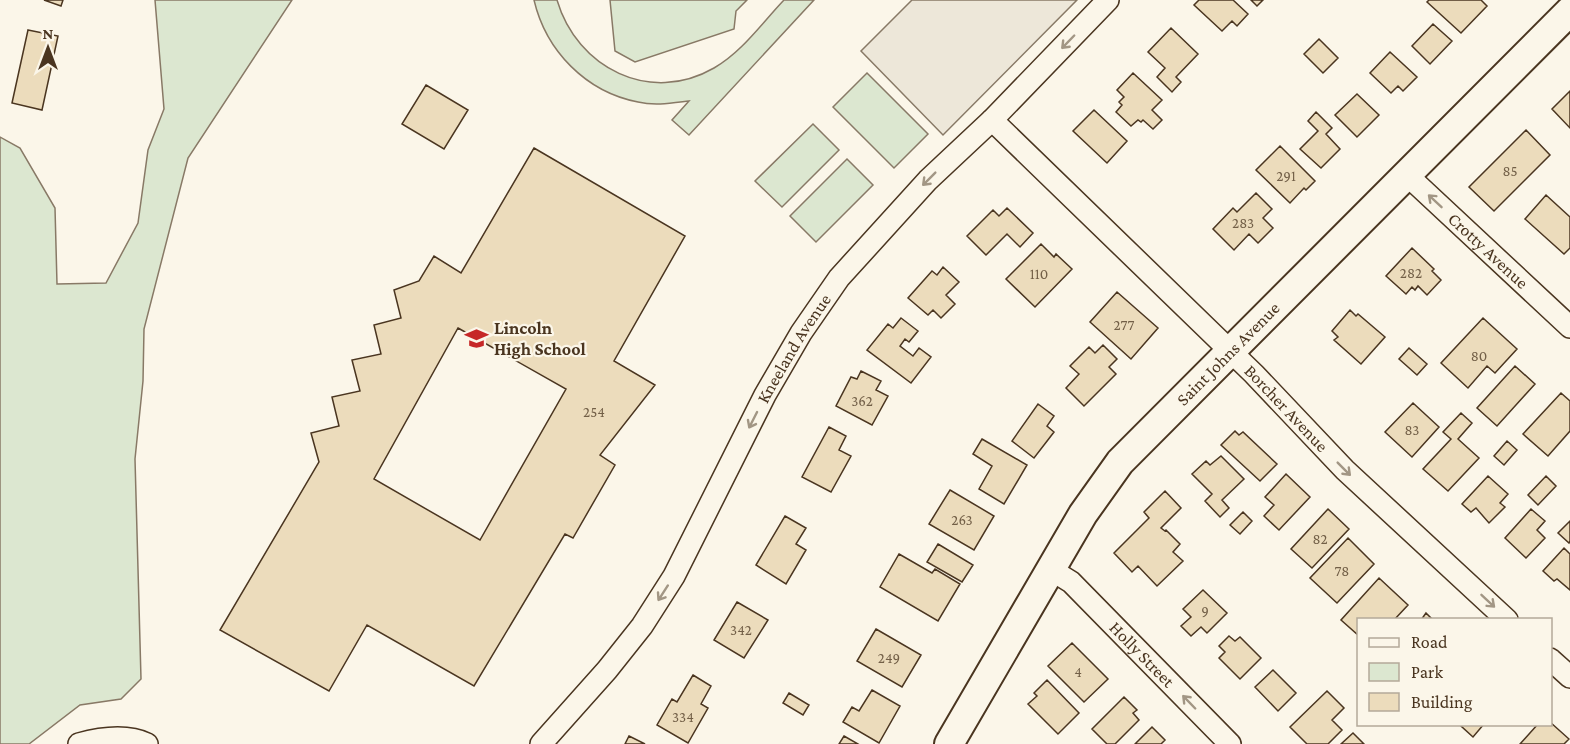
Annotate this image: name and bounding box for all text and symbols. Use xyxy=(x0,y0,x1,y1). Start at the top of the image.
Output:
north arrow xyxy=(18,18,78,78)
text: N xyxy=(43,25,54,42)
one-way arrow xyxy=(1060,34,1075,49)
house number: 85 xyxy=(1503,163,1517,179)
house number: 291 xyxy=(1276,168,1296,184)
one-way arrow xyxy=(922,171,937,186)
one-way arrow xyxy=(1428,194,1443,208)
street label: Crotty Avenue xyxy=(1444,209,1532,293)
house number: 283 xyxy=(1232,215,1254,231)
house number: 282 xyxy=(1400,265,1422,281)
house number: 110 xyxy=(1030,266,1048,282)
street label: Kneeland Avenue xyxy=(753,290,835,406)
street label: Saint Johns Avenue xyxy=(1172,298,1284,409)
house number: 277 xyxy=(1114,317,1134,333)
place label: Lincoln High School xyxy=(494,318,586,359)
school or university icon: Lincoln High School xyxy=(463,325,489,351)
house number: 80 xyxy=(1471,348,1487,364)
street label: Borcher Avenue xyxy=(1240,360,1332,456)
house number: 362 xyxy=(851,393,873,409)
house number: 254 xyxy=(583,404,605,420)
one-way arrow xyxy=(746,410,758,428)
house number: 83 xyxy=(1405,422,1419,438)
one-way arrow xyxy=(1337,462,1352,477)
house number: 263 xyxy=(951,512,973,528)
house number: 82 xyxy=(1312,531,1328,547)
house number: 78 xyxy=(1335,563,1349,579)
one-way arrow xyxy=(657,584,669,601)
one-way arrow xyxy=(1480,594,1495,609)
house number: 9 xyxy=(1201,603,1209,619)
street label: Holly Street xyxy=(1105,617,1179,692)
legend xyxy=(1357,618,1552,726)
house number: 342 xyxy=(730,622,752,638)
text: Road xyxy=(1411,632,1448,652)
house number: 249 xyxy=(878,650,900,666)
text: Park xyxy=(1411,662,1443,682)
house number: 4 xyxy=(1074,664,1082,680)
text: Building xyxy=(1411,692,1473,712)
one-way arrow xyxy=(1182,695,1196,710)
house number: 334 xyxy=(672,709,694,725)

